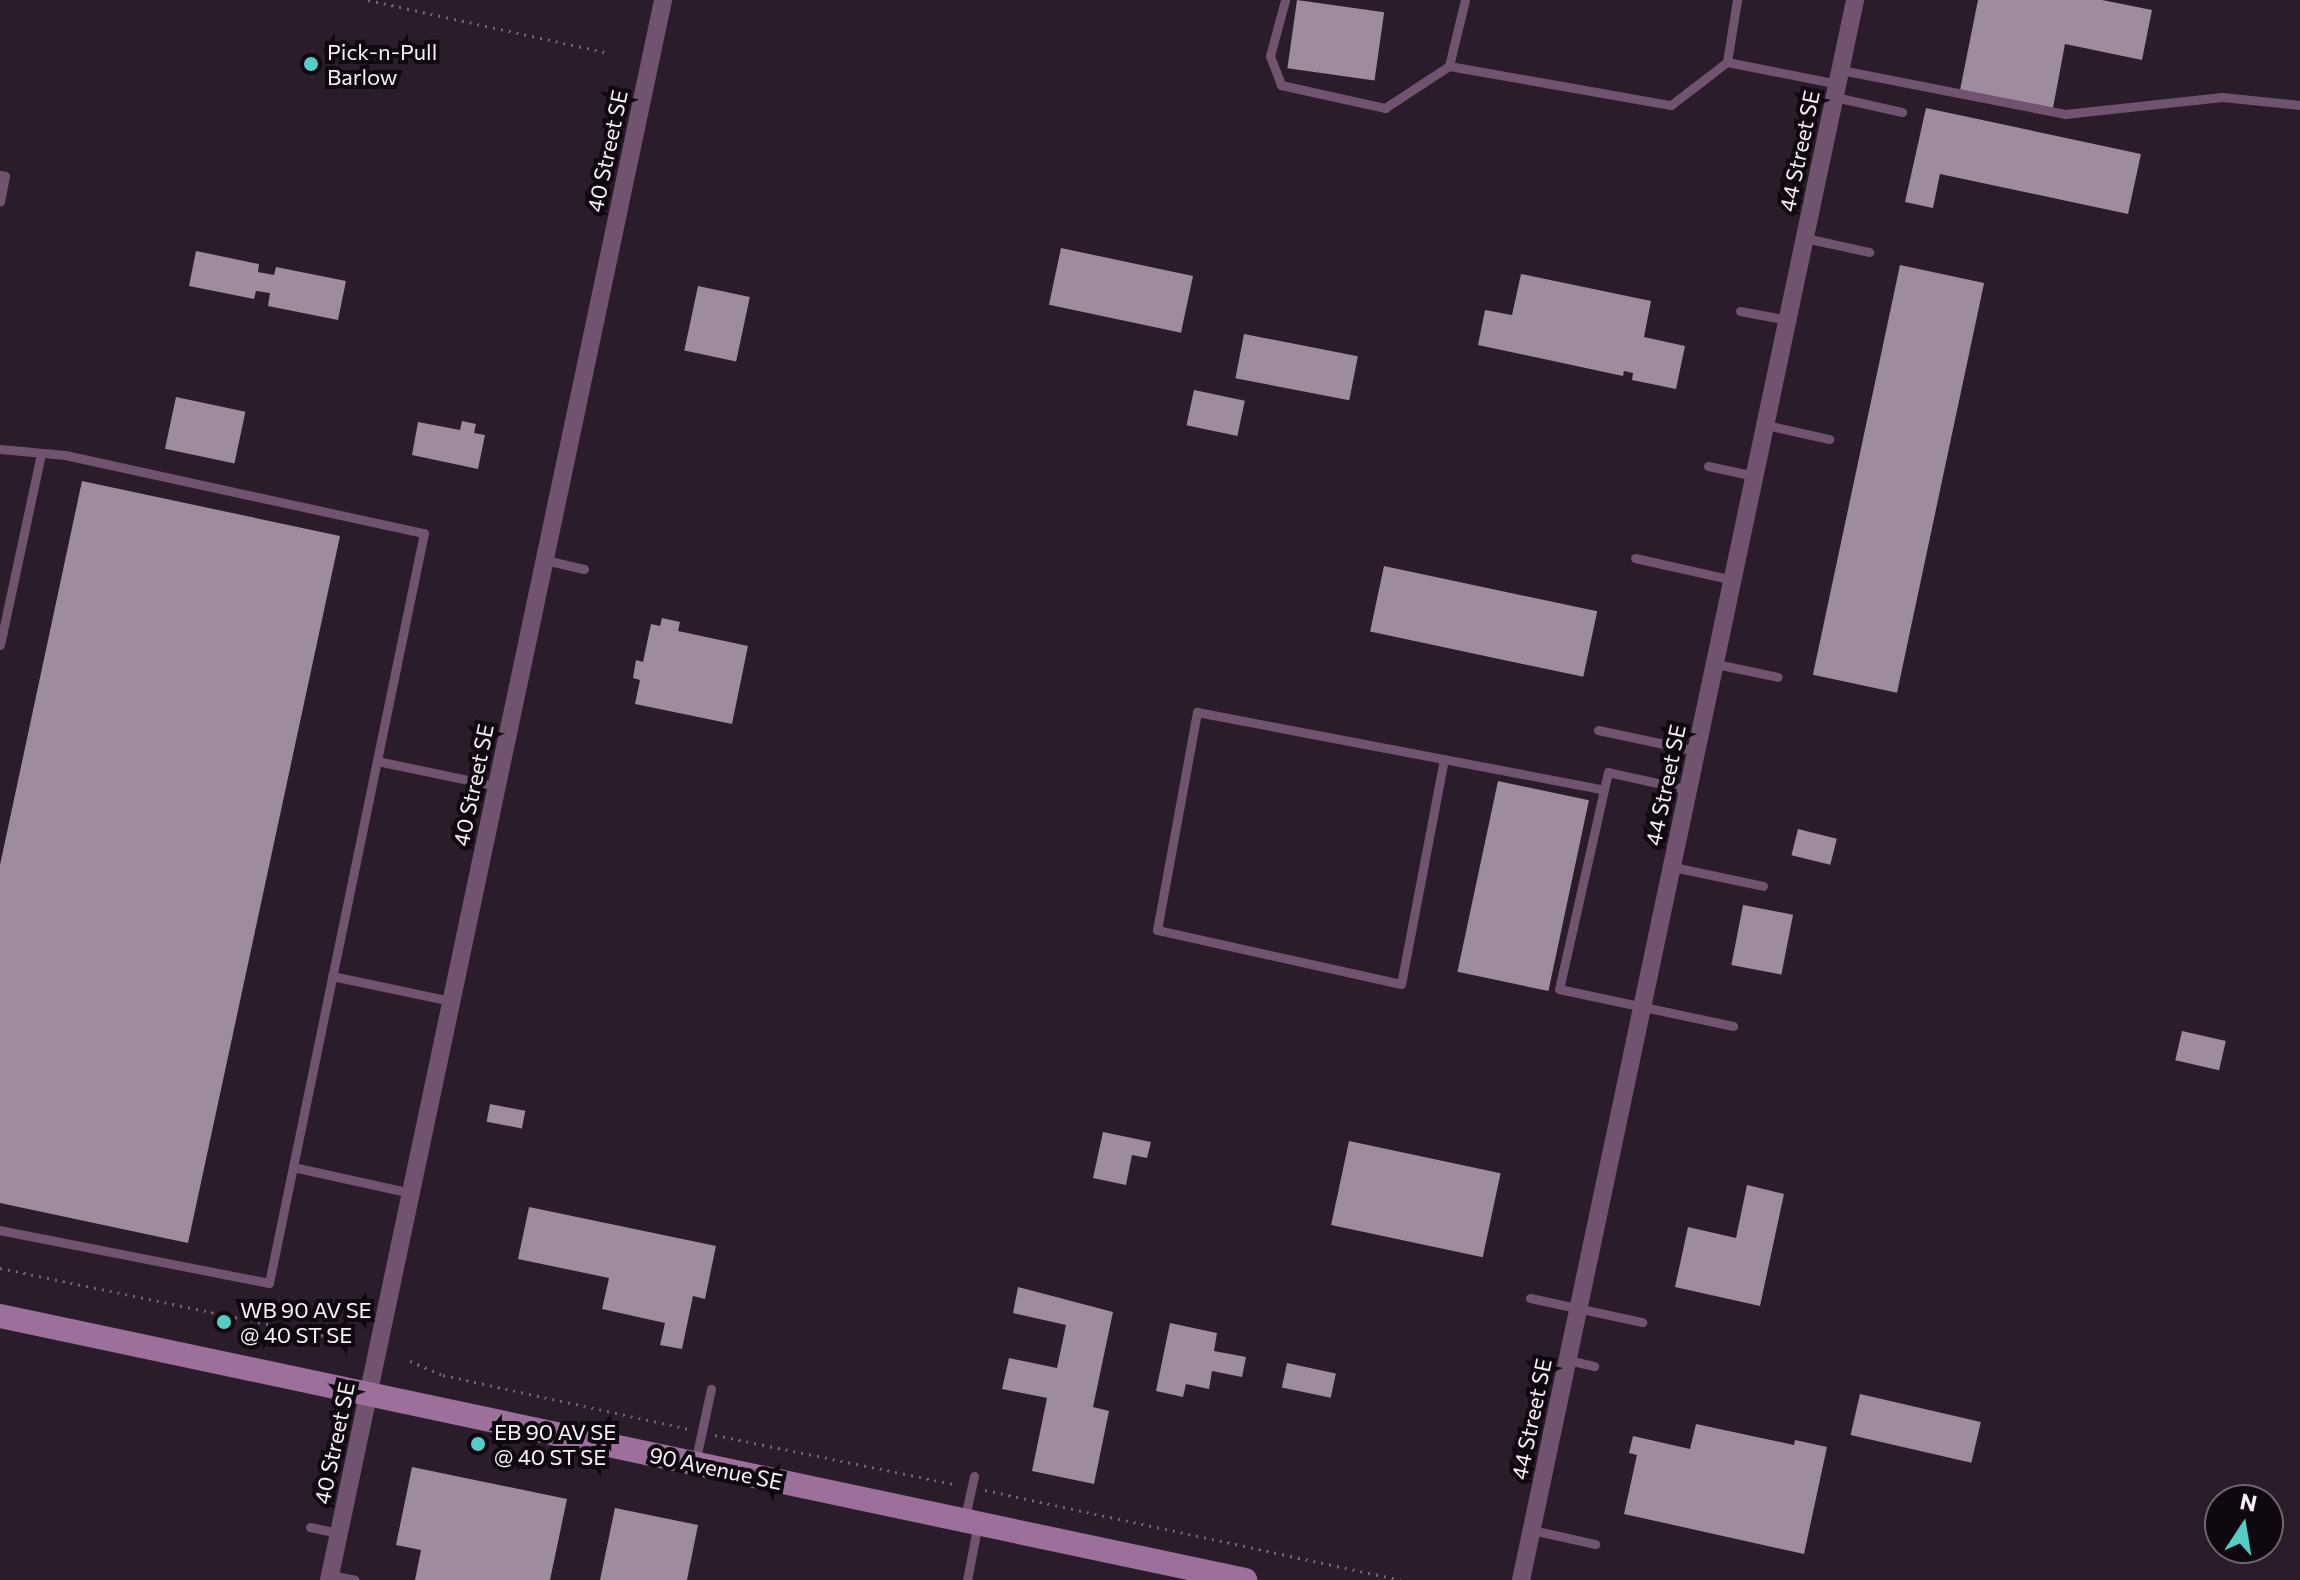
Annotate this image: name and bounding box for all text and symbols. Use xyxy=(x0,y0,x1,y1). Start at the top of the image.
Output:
place label: Pick-n-Pull Barlow xyxy=(327,38,437,90)
marker: Pick-n-Pull Barlow xyxy=(302,55,320,73)
street label: 40 Street SE xyxy=(581,88,633,214)
street label: 44 Street SE xyxy=(1773,88,1825,214)
street label: 40 Street SE xyxy=(447,722,499,848)
street label: 44 Street SE xyxy=(1639,722,1691,848)
place label: WB 90 AV SE @ 40 ST SE xyxy=(240,1296,372,1348)
marker: WB 90 AV SE @ 40 ST SE xyxy=(215,1313,233,1331)
street label: 44 Street SE xyxy=(1505,1356,1557,1482)
street label: 40 Street SE xyxy=(308,1380,360,1506)
place label: EB 90 AV SE @ 40 ST SE xyxy=(494,1418,616,1470)
marker: EB 90 AV SE @ 40 ST SE xyxy=(469,1435,487,1453)
street label: 90 Avenue SE xyxy=(647,1441,785,1495)
north arrow xyxy=(2204,1484,2284,1564)
text: N xyxy=(2238,1487,2260,1517)

